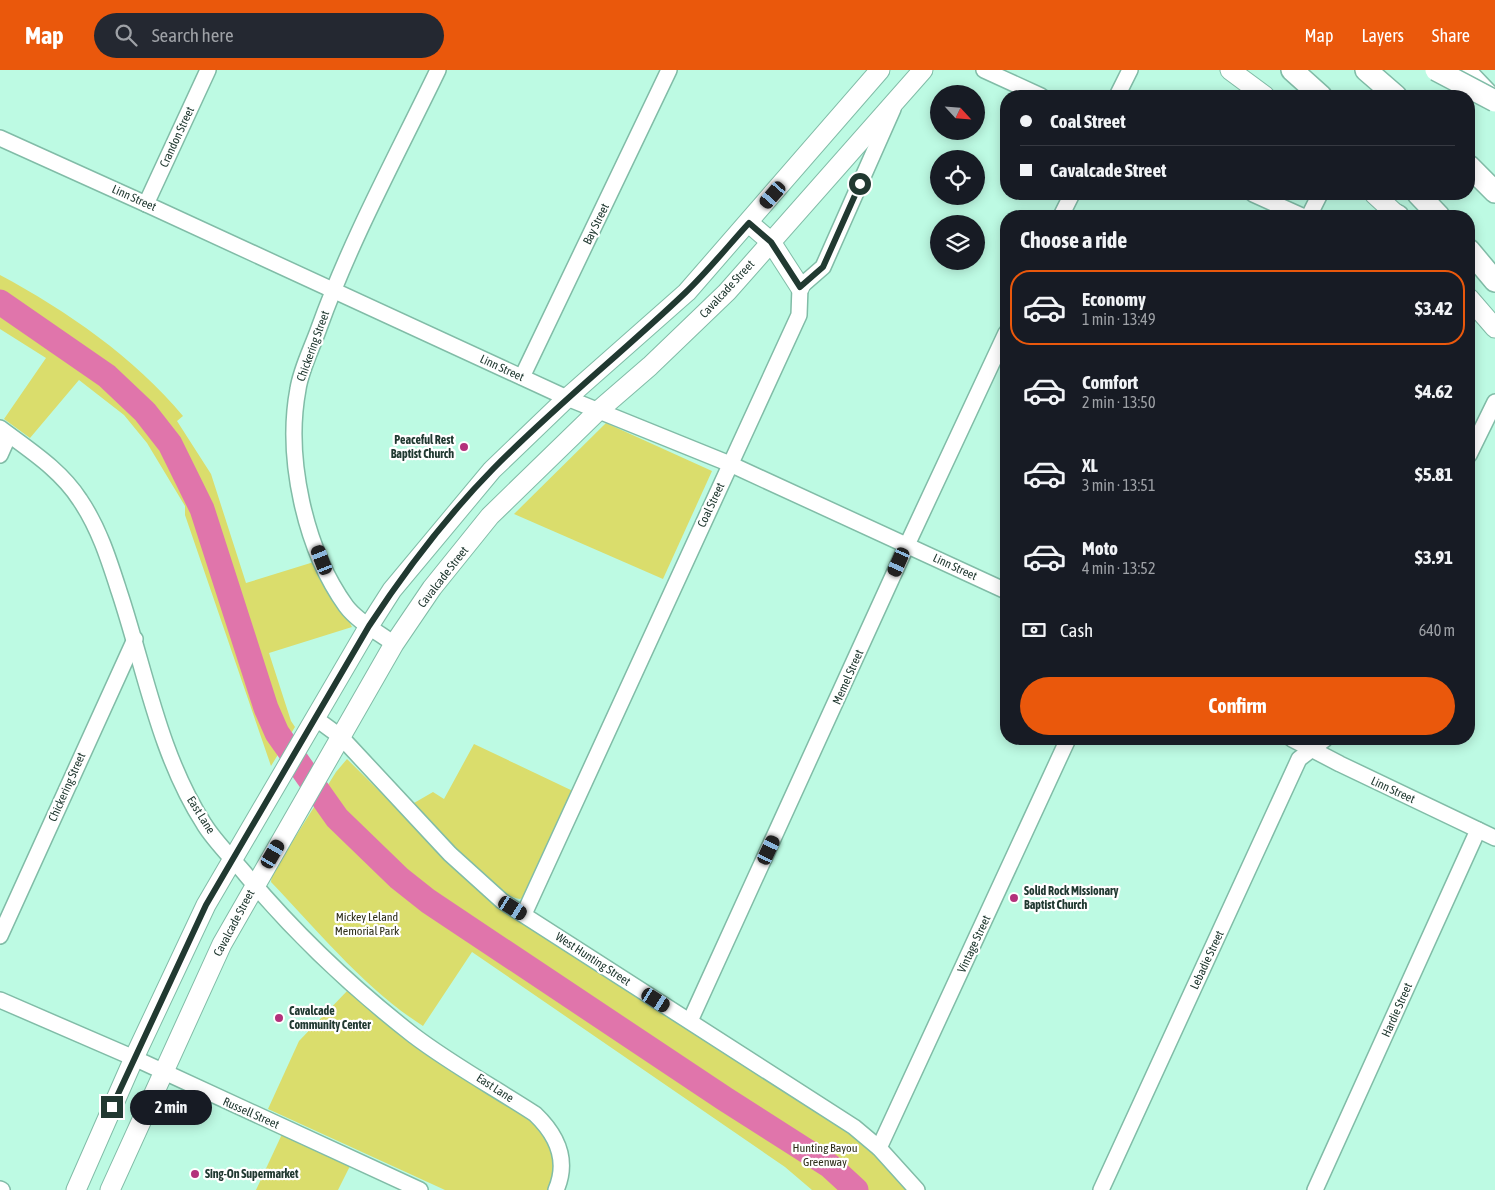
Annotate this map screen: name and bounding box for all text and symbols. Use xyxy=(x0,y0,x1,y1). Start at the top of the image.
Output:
search box xyxy=(94,13,444,58)
icon: search xyxy=(112,21,140,49)
text: Map xyxy=(25,22,64,49)
text: Search here xyxy=(152,24,234,46)
text: Map xyxy=(1304,25,1333,46)
text: Layers xyxy=(1361,25,1404,46)
text: Share xyxy=(1432,25,1470,46)
north arrow xyxy=(930,85,985,140)
map controls xyxy=(930,85,985,270)
street label: Crandon Street xyxy=(157,104,197,170)
text: Coal Street xyxy=(1050,110,1126,132)
button: locate xyxy=(930,150,985,205)
text: Cavalcade Street xyxy=(1050,159,1167,181)
route start xyxy=(849,173,871,195)
car xyxy=(757,179,788,211)
street label: Linn Street xyxy=(110,182,159,214)
street label: Bay Street xyxy=(580,201,612,247)
button: layers xyxy=(930,215,985,270)
text: Choose a ride xyxy=(1020,227,1127,253)
street label: Cavalcade Street xyxy=(697,257,758,321)
icon: car xyxy=(1022,285,1067,330)
text: Economy xyxy=(1082,288,1146,310)
text: $3.42 xyxy=(1415,297,1453,319)
street label: Chickering Street xyxy=(294,308,332,383)
text: 1 min · 13:49 xyxy=(1082,310,1155,328)
street label: Linn Street xyxy=(478,352,527,385)
icon: car xyxy=(1022,368,1067,413)
text: Comfort xyxy=(1082,371,1138,393)
text: $4.62 xyxy=(1415,380,1453,402)
text: 2 min · 13:50 xyxy=(1082,393,1155,411)
place label: Peaceful Rest Baptist Church xyxy=(391,433,455,461)
marker: Peaceful Rest Baptist Church xyxy=(458,441,470,453)
icon: car xyxy=(1022,451,1067,496)
text: XL xyxy=(1082,454,1098,476)
text: $5.81 xyxy=(1415,463,1453,485)
text: 3 min · 13:51 xyxy=(1082,476,1155,494)
street label: Coal Street xyxy=(695,480,728,530)
icon: car xyxy=(1022,534,1067,579)
text: Moto xyxy=(1082,537,1118,559)
car xyxy=(309,543,334,577)
street label: Cavalcade Street xyxy=(415,543,471,610)
car xyxy=(886,545,911,579)
text: $3.91 xyxy=(1415,546,1453,568)
street label: Linn Street xyxy=(931,551,980,584)
text: 4 min · 13:52 xyxy=(1082,559,1155,577)
icon: cash xyxy=(1020,616,1048,644)
text: Cash xyxy=(1060,619,1093,641)
text: 640 m xyxy=(1419,621,1455,639)
street label: Memel Street xyxy=(830,647,867,707)
button: Confirm xyxy=(1020,677,1455,735)
street label: Chickering Street xyxy=(46,750,89,824)
street label: Linn Street xyxy=(1369,774,1418,807)
street label: East Lane xyxy=(184,794,218,836)
car xyxy=(755,833,782,867)
car xyxy=(259,837,286,871)
place label: Solid Rock Missionary Baptist Church xyxy=(1024,884,1119,912)
street label: Cavalcade Street xyxy=(211,887,258,959)
marker: Solid Rock Missionary Baptist Church xyxy=(1008,892,1020,904)
car xyxy=(496,894,529,922)
park label: Mickey Leland Memorial Park xyxy=(335,910,400,938)
street label: Vintage Street xyxy=(955,913,994,975)
street label: Lebadie Street xyxy=(1187,928,1227,992)
street label: West Hunting Street xyxy=(553,929,634,989)
street label: Hardie Street xyxy=(1379,980,1415,1039)
car xyxy=(639,986,672,1014)
place label: Cavalcade Community Center xyxy=(289,1004,371,1032)
marker: Cavalcade Community Center xyxy=(273,1012,285,1024)
street label: East Lane xyxy=(474,1071,516,1105)
callout: 2 min xyxy=(130,1090,212,1124)
street label: Russell Street xyxy=(221,1094,282,1132)
route end xyxy=(101,1096,123,1118)
text: 2 min xyxy=(155,1098,187,1116)
park label: Hunting Bayou Greenway xyxy=(793,1141,858,1169)
place label: Sing-On Supermarket xyxy=(205,1167,299,1181)
marker: Sing-On Supermarket xyxy=(189,1168,201,1180)

